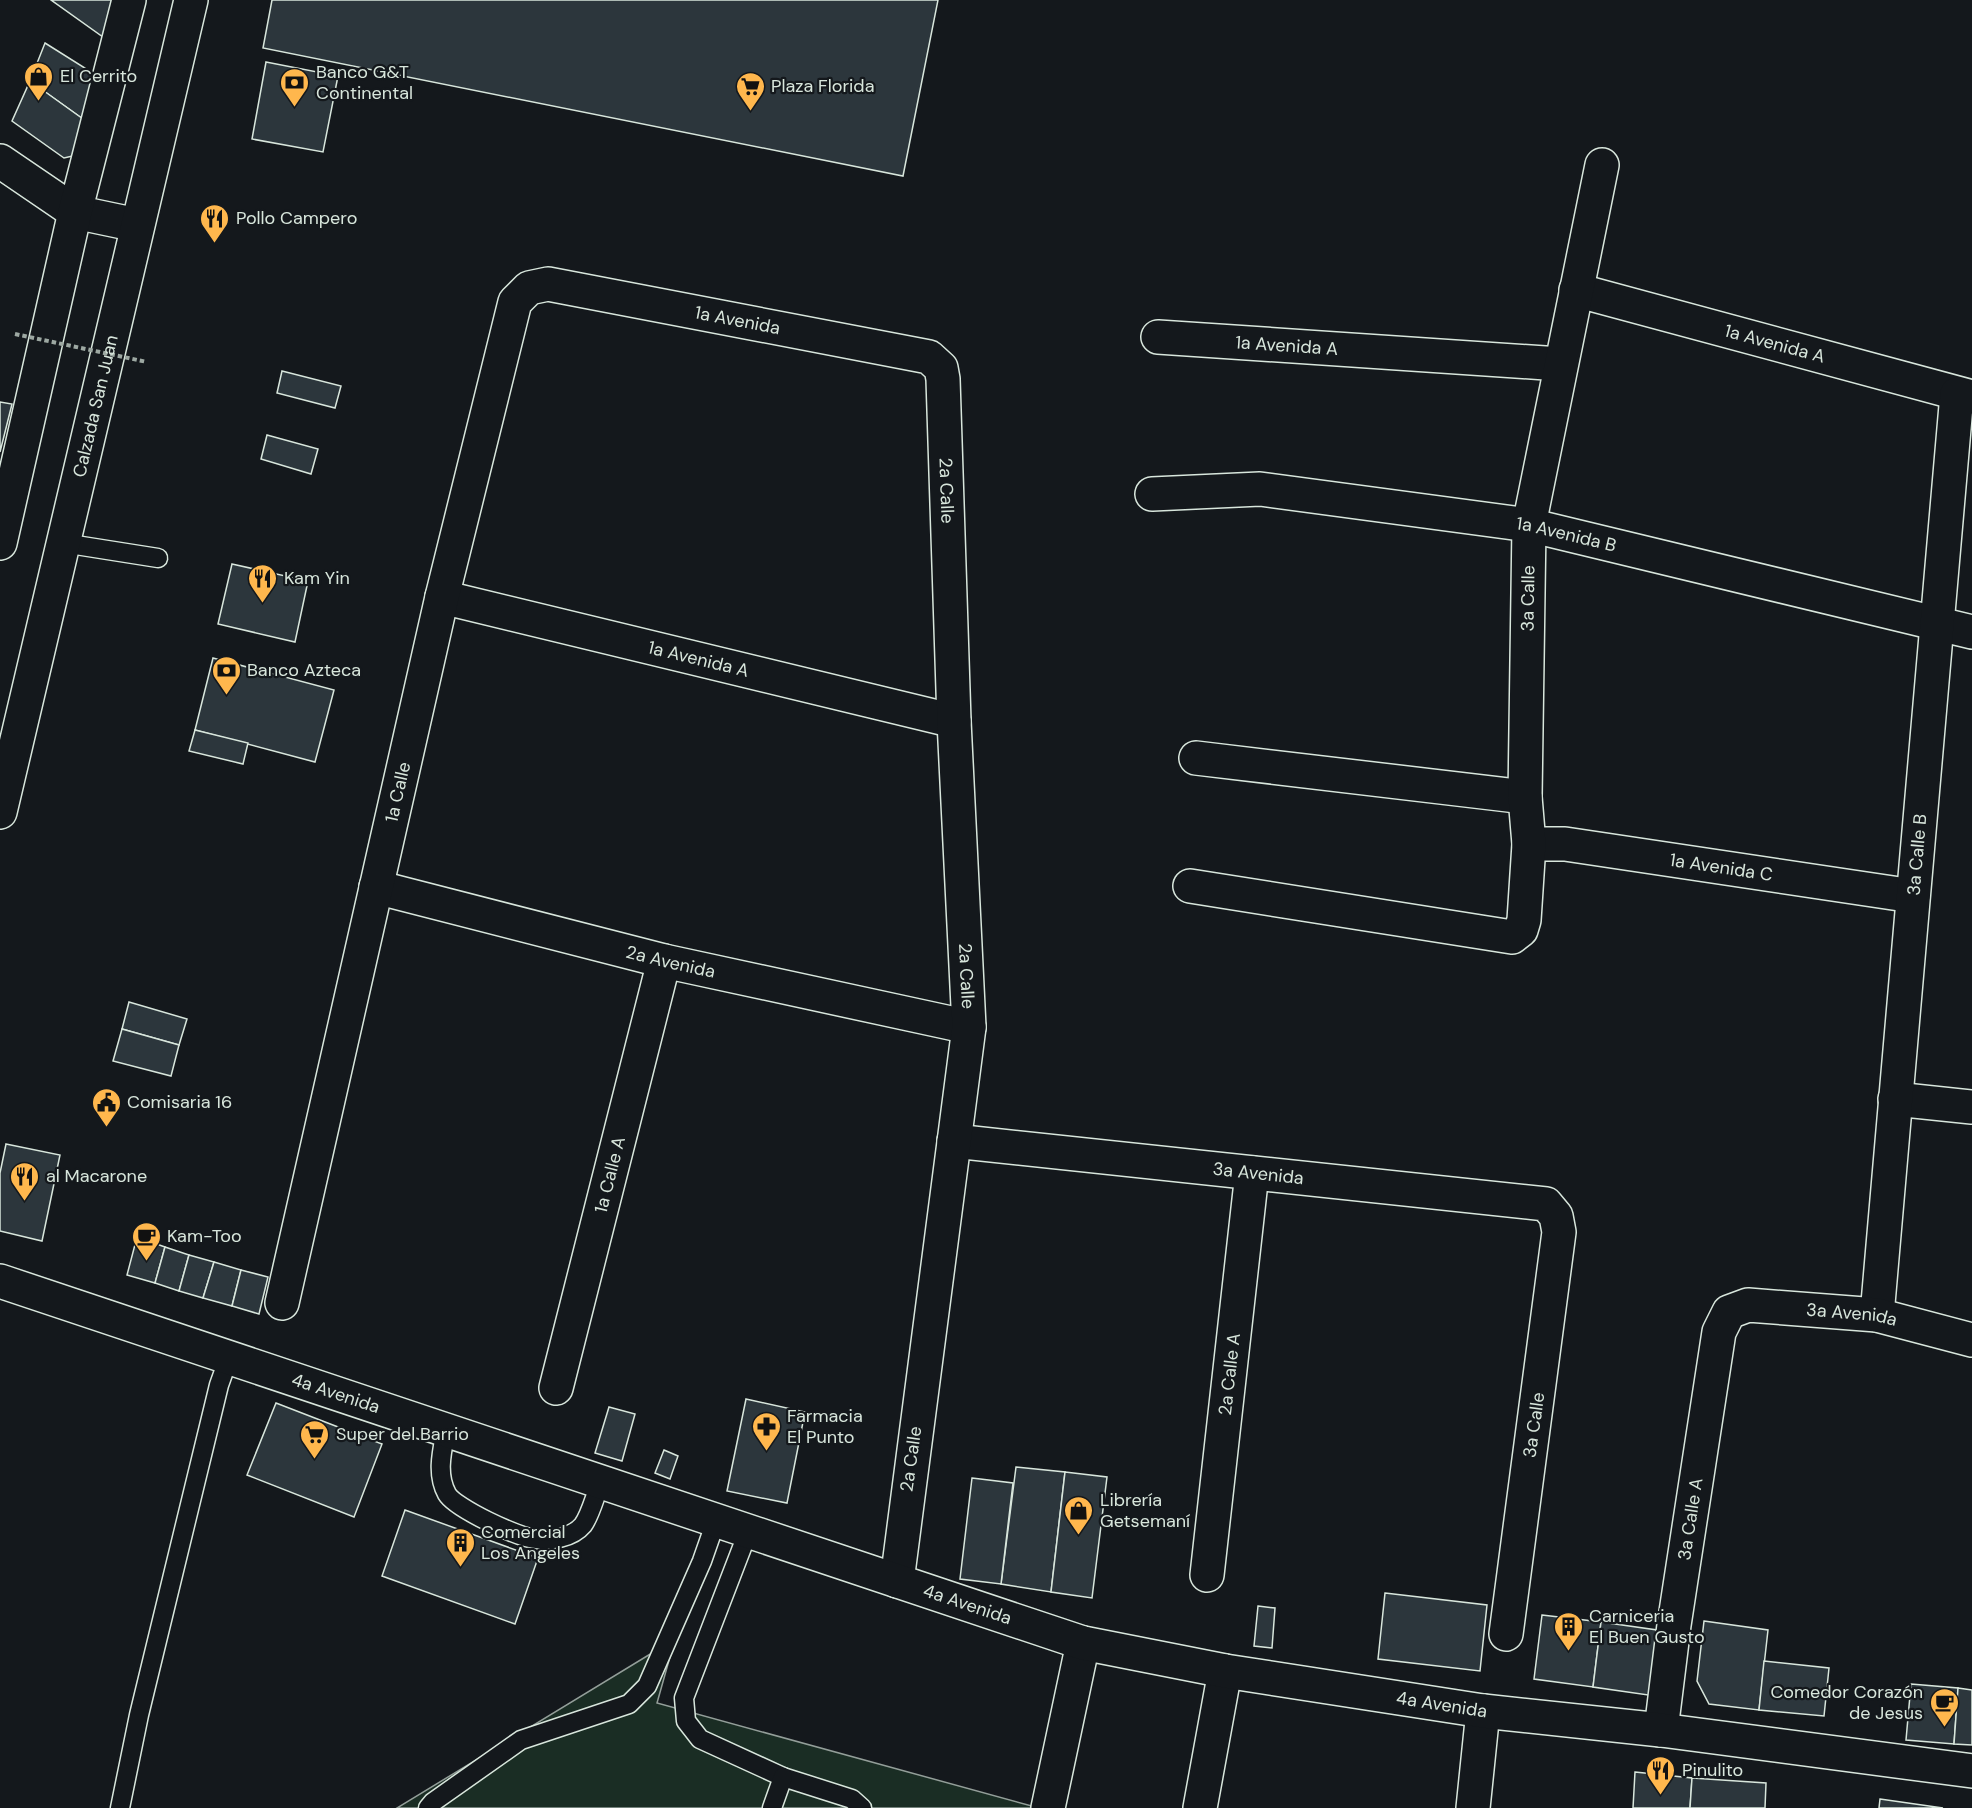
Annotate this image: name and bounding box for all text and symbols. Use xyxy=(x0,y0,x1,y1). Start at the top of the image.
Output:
shop icon: El Cerrito xyxy=(23,60,55,102)
place label: Banco G&T Continental xyxy=(316,60,413,105)
place label: El Cerrito xyxy=(60,64,137,88)
bank icon: Banco G&T Continental xyxy=(279,66,311,108)
supermarket icon: Plaza Florida xyxy=(734,70,766,112)
place label: Plaza Florida xyxy=(771,74,874,98)
restaurant icon: Pollo Campero xyxy=(199,202,231,244)
place label: Pollo Campero xyxy=(236,206,357,230)
street label: 1a Avenida xyxy=(693,300,782,340)
street label: 1a Avenida A xyxy=(1722,319,1828,369)
street label: 1a Avenida A xyxy=(1234,330,1339,361)
street label: Calzada San Juan xyxy=(67,332,124,480)
street label: 2a Calle xyxy=(934,457,960,524)
street label: 1a Avenida B xyxy=(1515,511,1619,558)
restaurant icon: Kam Yin xyxy=(247,562,279,604)
street label: 3a Calle xyxy=(1515,565,1540,631)
place label: Kam Yin xyxy=(284,566,350,590)
street label: 1a Avenida A xyxy=(646,635,752,683)
bank icon: Banco Azteca xyxy=(210,654,242,696)
place label: Banco Azteca xyxy=(247,658,361,682)
street label: 1a Calle xyxy=(379,759,416,824)
street label: 3a Calle B xyxy=(1901,813,1932,897)
street label: 1a Avenida C xyxy=(1668,848,1775,887)
street label: 2a Avenida xyxy=(623,940,718,984)
street label: 2a Calle xyxy=(953,943,980,1010)
public building icon: Comisaria 16 xyxy=(90,1086,122,1128)
place label: Comisaria 16 xyxy=(127,1090,232,1114)
street label: 1a Calle A xyxy=(589,1134,631,1215)
street label: 3a Avenida xyxy=(1212,1157,1305,1190)
restaurant icon: al Macarone xyxy=(9,1160,41,1202)
place label: al Macarone xyxy=(46,1164,147,1188)
cafe icon: Kam-Too xyxy=(130,1220,162,1262)
place label: Kam-Too xyxy=(167,1224,242,1248)
street label: 3a Avenida xyxy=(1805,1298,1900,1332)
street label: 2a Calle A xyxy=(1213,1332,1246,1417)
street label: 4a Avenida xyxy=(288,1367,383,1419)
street label: 3a Calle xyxy=(1518,1391,1550,1459)
place label: Farmacia El Punto xyxy=(787,1404,863,1449)
pharmacy icon: Farmacia El Punto xyxy=(750,1410,782,1452)
supermarket icon: Super del Barrio xyxy=(299,1418,331,1460)
place label: Super del Barrio xyxy=(336,1422,469,1446)
street label: 2a Calle xyxy=(895,1425,927,1493)
street label: 3a Calle A xyxy=(1672,1476,1708,1562)
place label: Librería Getsemaní xyxy=(1100,1488,1190,1533)
shop icon: Librería Getsemaní xyxy=(1063,1494,1095,1536)
place label: Comercial Los Angeles xyxy=(481,1520,580,1565)
building icon: Comercial Los Angeles xyxy=(444,1526,476,1568)
street label: 4a Avenida xyxy=(920,1578,1015,1630)
place label: Carniceria El Buen Gusto xyxy=(1589,1604,1705,1649)
building icon: Carniceria El Buen Gusto xyxy=(1552,1610,1584,1652)
place label: Comedor Corazón de Jesus xyxy=(1770,1680,1923,1725)
street label: 4a Avenida xyxy=(1395,1686,1489,1723)
cafe icon: Comedor Corazón de Jesus xyxy=(1928,1686,1960,1728)
restaurant icon: Pinulito xyxy=(1645,1754,1677,1796)
place label: Pinulito xyxy=(1682,1758,1743,1782)

